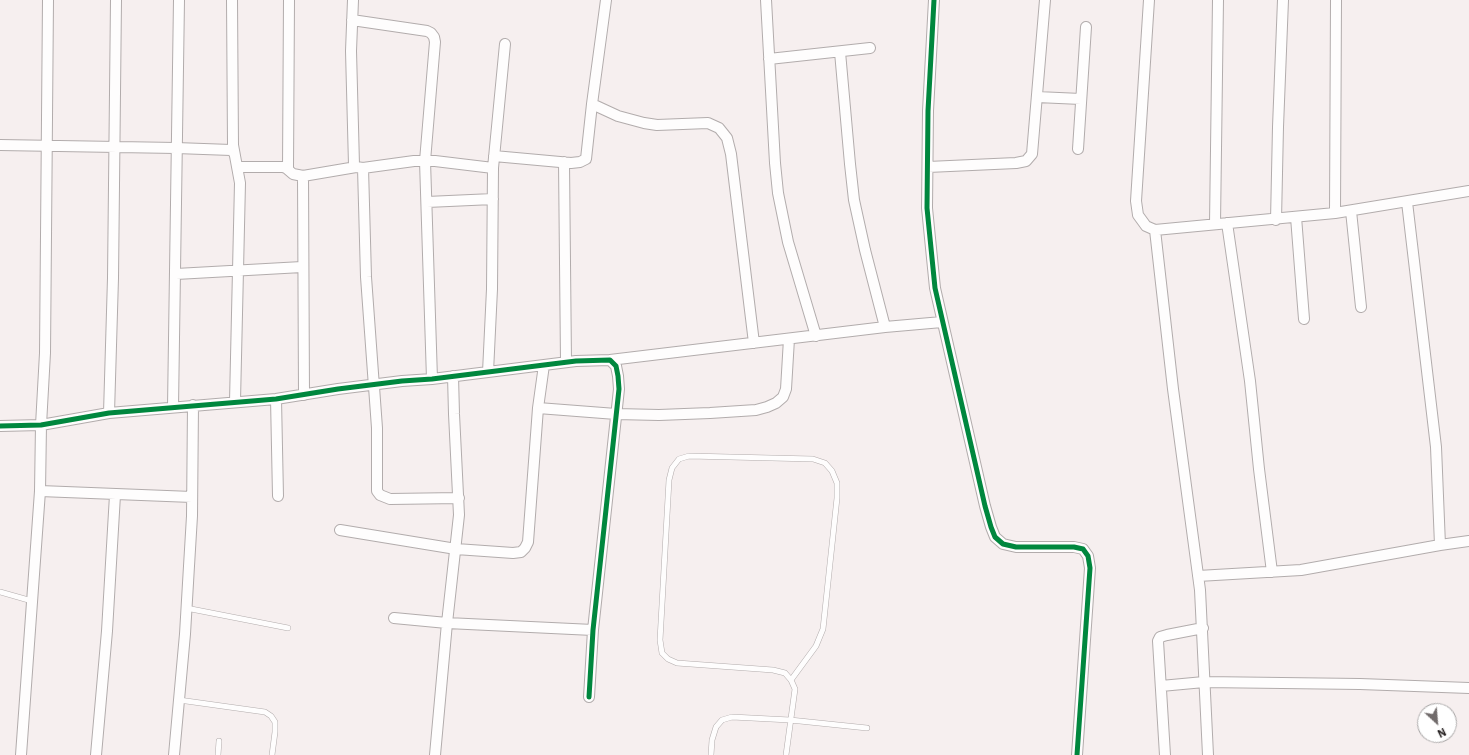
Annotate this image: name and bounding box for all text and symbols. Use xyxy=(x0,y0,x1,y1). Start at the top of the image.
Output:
north arrow xyxy=(1417,703,1457,743)
text: N xyxy=(1435,725,1448,741)

